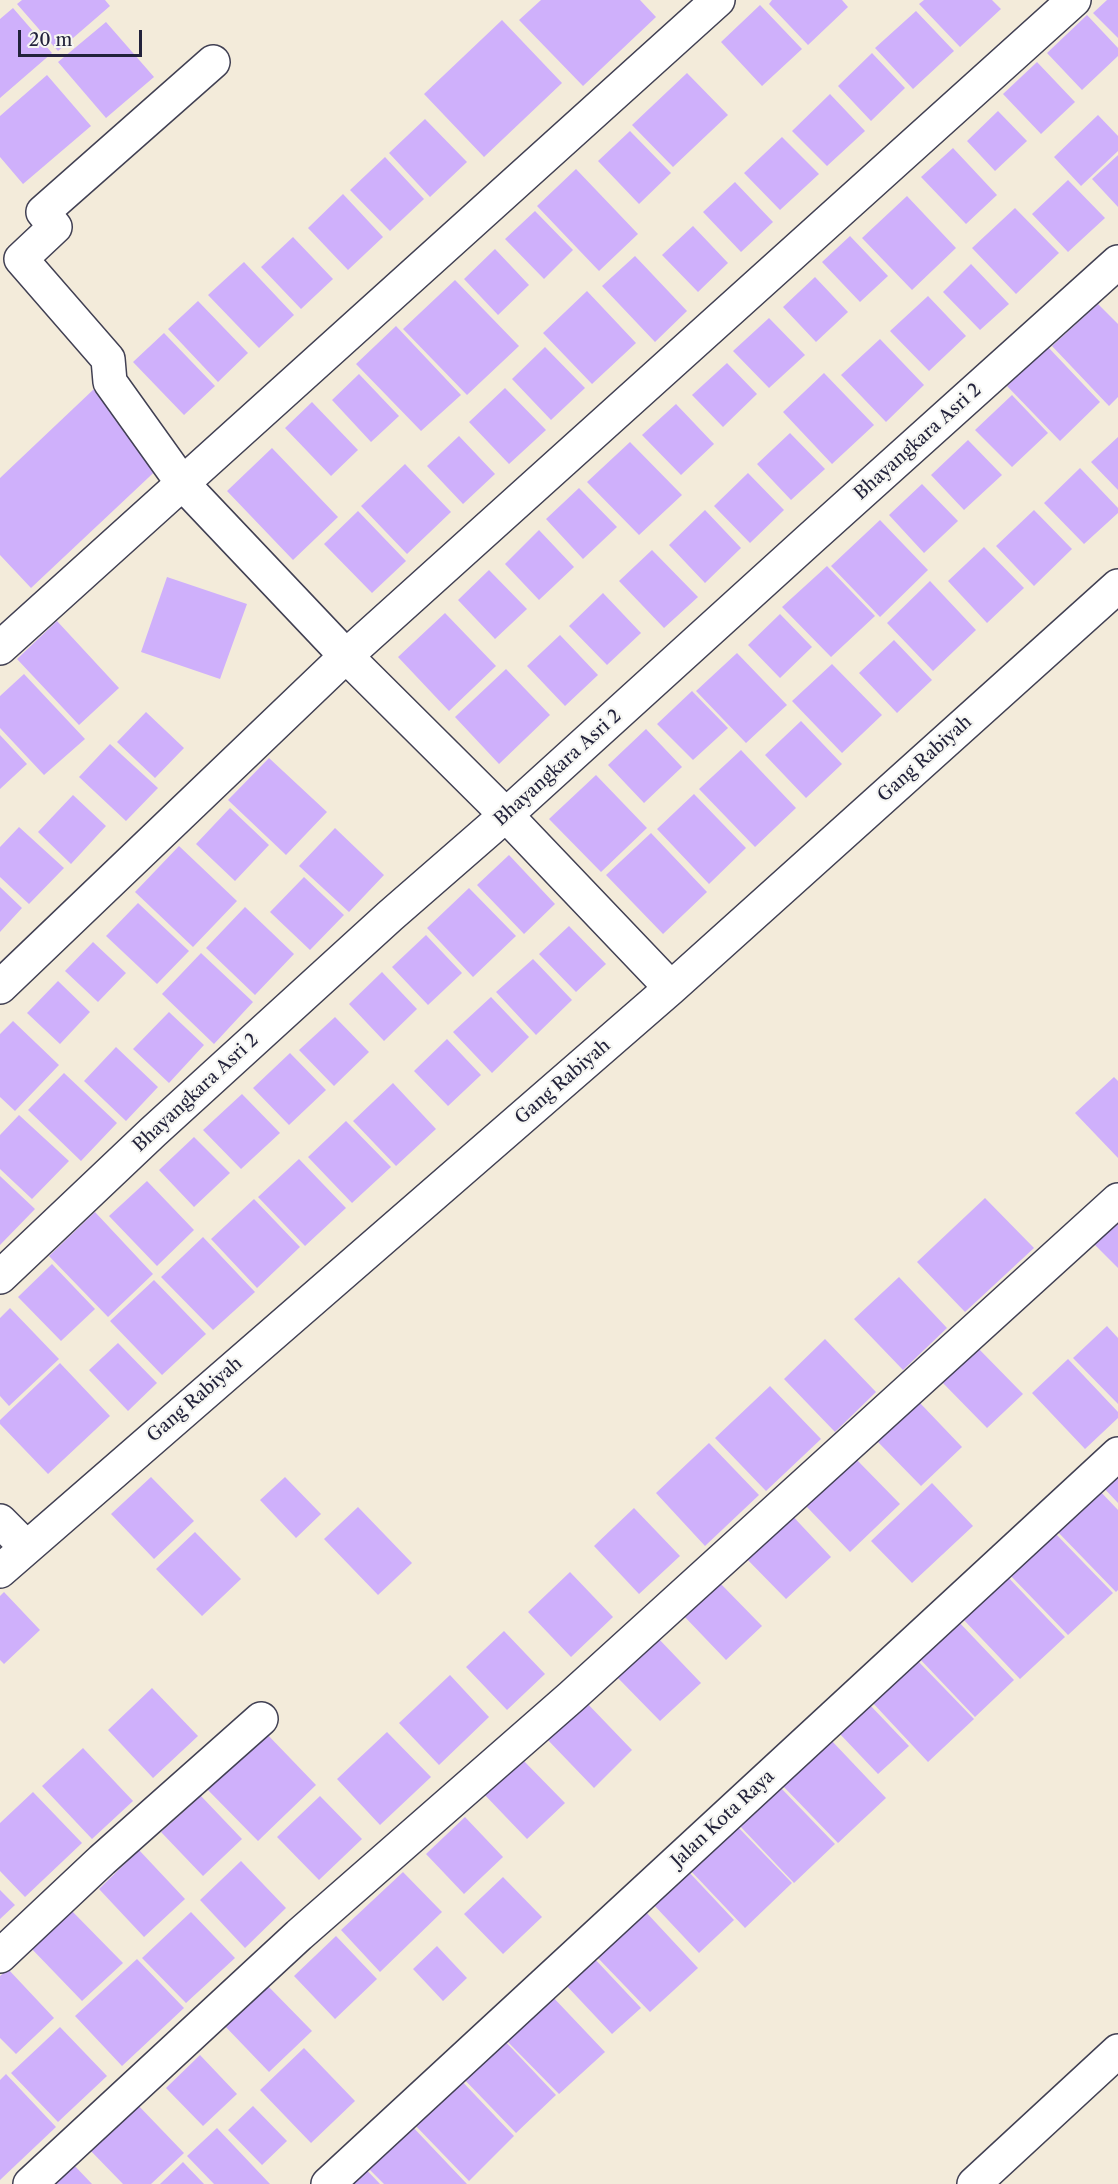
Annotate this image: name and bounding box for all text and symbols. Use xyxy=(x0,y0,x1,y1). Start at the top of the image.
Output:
scale bar xyxy=(21,18,146,56)
text: 20 m xyxy=(29,29,72,51)
street label: Bhayangkara Asri 2 xyxy=(850,379,986,505)
street label: Bhayangkara Asri 2 xyxy=(490,705,626,831)
street label: Gang Rabiyah xyxy=(874,711,976,807)
street label: Bhayangkara Asri 2 xyxy=(129,1029,263,1157)
street label: Gang Rabiyah xyxy=(511,1035,615,1129)
street label: Gang Rabiyah xyxy=(143,1353,247,1447)
street label: Jalan Kota Raya xyxy=(667,1766,779,1872)

